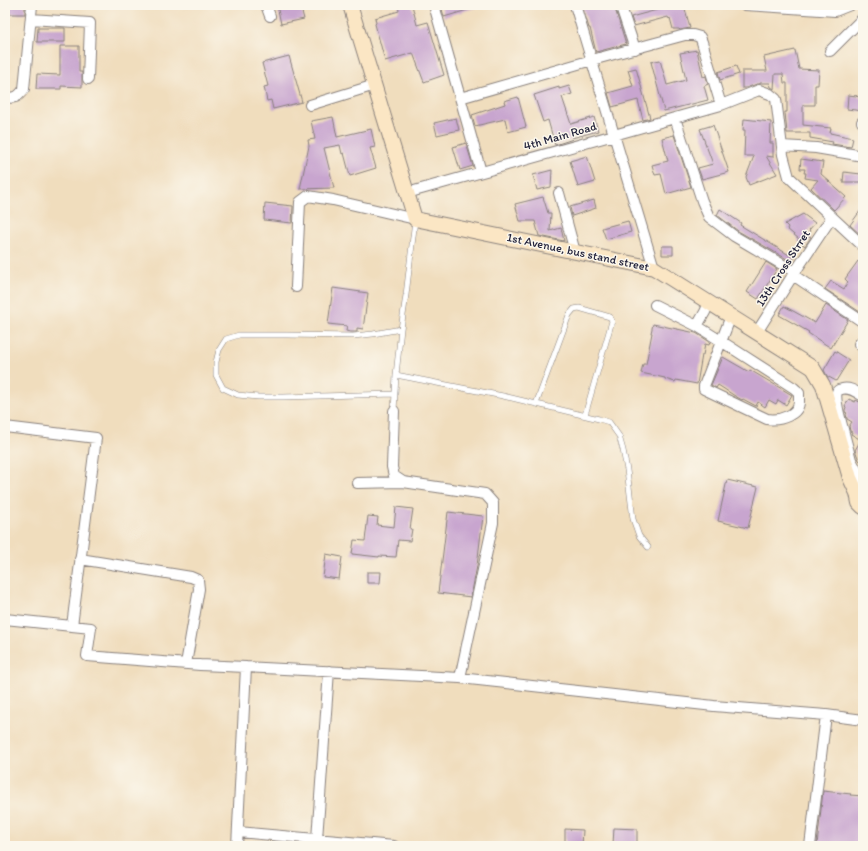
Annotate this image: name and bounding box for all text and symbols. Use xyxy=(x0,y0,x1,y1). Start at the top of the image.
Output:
street label: 4th Main Road xyxy=(522,119,598,153)
street label: 13th Cross Strret xyxy=(753,227,813,309)
street label: 1st Avenue, bus stand street xyxy=(506,230,651,274)

